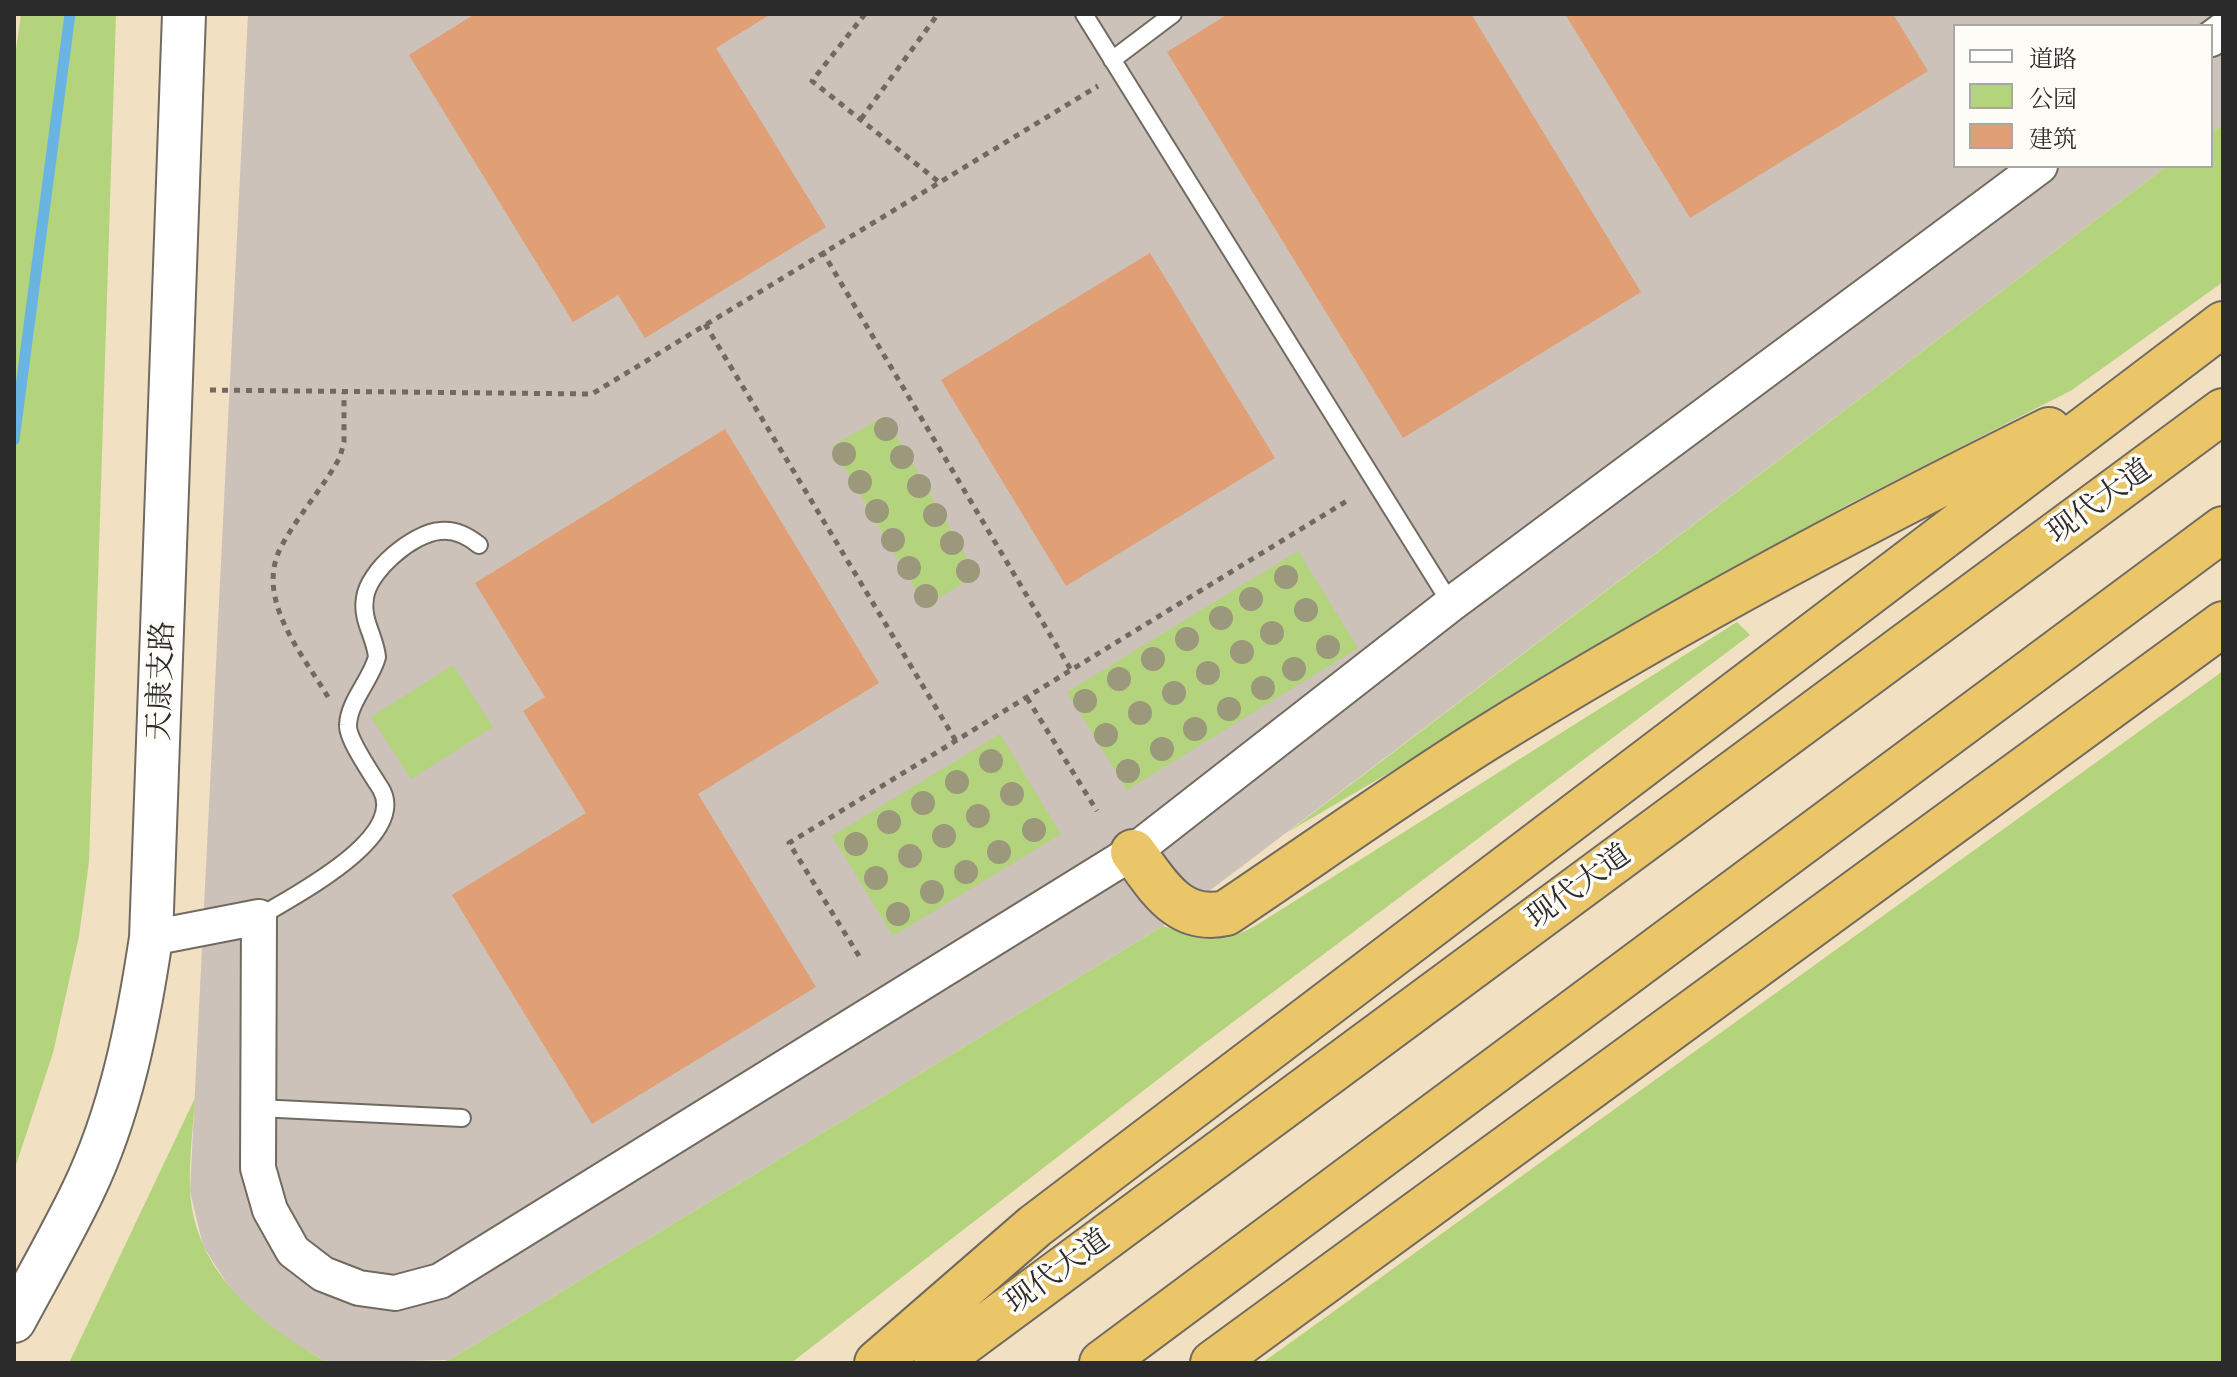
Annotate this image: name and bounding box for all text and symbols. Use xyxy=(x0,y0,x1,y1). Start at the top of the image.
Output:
legend xyxy=(1953,24,2213,168)
text: 道路 xyxy=(2029,43,2077,74)
text: 公园 xyxy=(2029,83,2077,114)
text: 建筑 xyxy=(2029,123,2077,154)
street label: 现代大道 xyxy=(2041,452,2159,552)
street label: 天康支路 xyxy=(142,620,182,742)
street label: 现代大道 xyxy=(1520,837,1638,937)
street label: 现代大道 xyxy=(999,1222,1117,1322)

